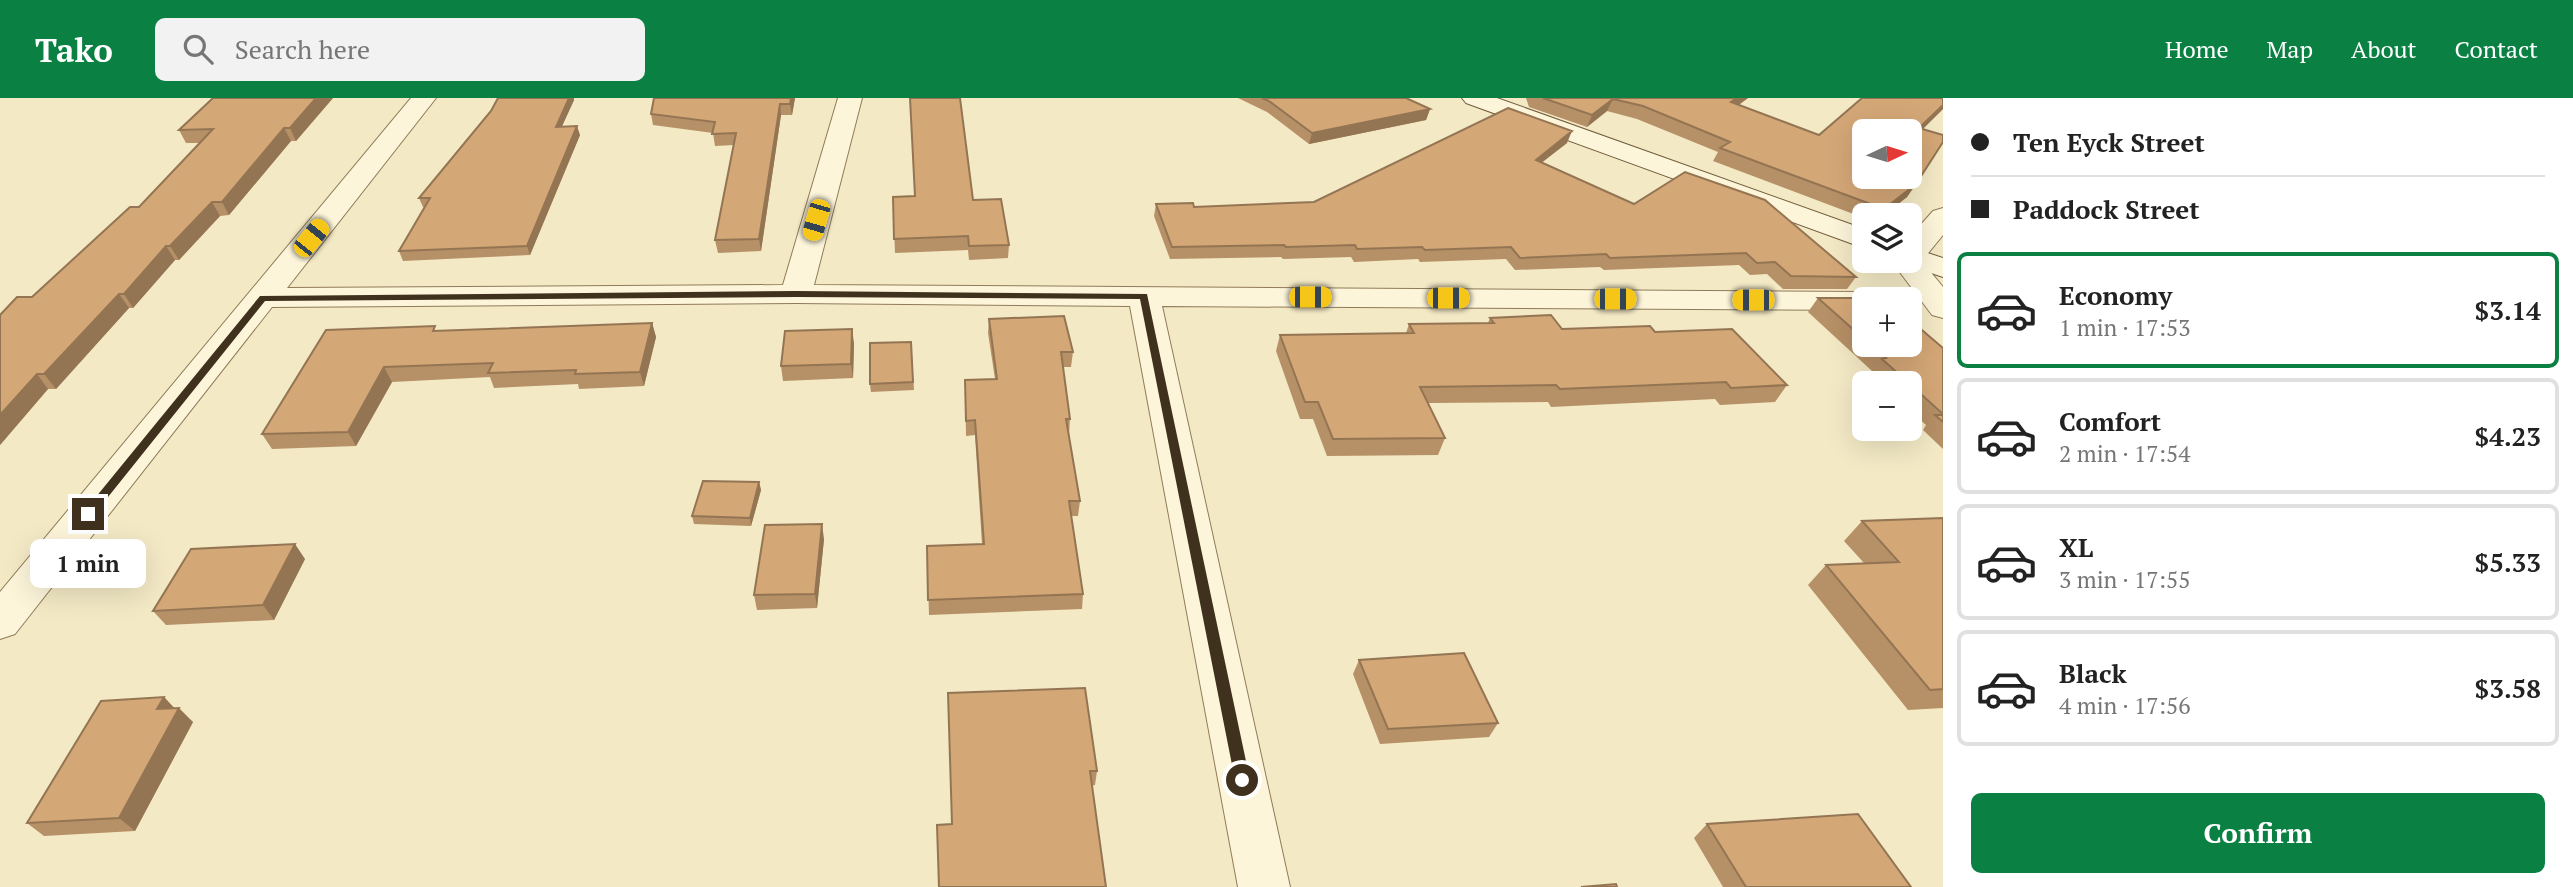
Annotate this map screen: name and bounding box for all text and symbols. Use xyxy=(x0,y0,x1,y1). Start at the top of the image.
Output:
search box xyxy=(155,18,645,81)
text: Tako xyxy=(35,28,113,71)
icon: search xyxy=(179,30,217,68)
text: Search here xyxy=(235,32,370,66)
text: Home xyxy=(2165,33,2229,65)
text: Map xyxy=(2267,33,2313,65)
text: About xyxy=(2351,33,2417,65)
text: Contact xyxy=(2455,33,2538,65)
north arrow xyxy=(1852,119,1922,189)
map controls xyxy=(1852,119,1922,441)
text: Ten Eyck Street xyxy=(2013,125,2205,159)
text: Paddock Street xyxy=(2013,192,2200,226)
car xyxy=(801,197,832,243)
button: layers xyxy=(1852,203,1922,273)
car xyxy=(290,215,333,261)
text: Economy xyxy=(2059,278,2172,312)
icon: car xyxy=(1975,279,2038,342)
car xyxy=(1290,287,1332,308)
button: + xyxy=(1852,287,1922,357)
car xyxy=(1428,288,1470,309)
car xyxy=(1595,289,1637,310)
car xyxy=(1733,290,1775,311)
text: $3.14 xyxy=(2475,293,2541,327)
text: 1 min · 17:53 xyxy=(2059,312,2191,343)
button: − xyxy=(1852,371,1922,441)
text: Comfort xyxy=(2059,404,2161,438)
icon: car xyxy=(1975,405,2038,468)
text: $4.23 xyxy=(2475,419,2541,453)
text: 2 min · 17:54 xyxy=(2059,438,2191,469)
route end xyxy=(72,498,104,530)
text: XL xyxy=(2059,530,2093,564)
icon: car xyxy=(1975,531,2038,594)
callout: 1 min xyxy=(30,538,146,588)
text: $5.33 xyxy=(2475,545,2541,579)
text: 1 min xyxy=(57,548,119,579)
text: 3 min · 17:55 xyxy=(2059,564,2191,595)
text: Black xyxy=(2059,656,2127,690)
icon: car xyxy=(1975,657,2038,720)
text: $3.58 xyxy=(2475,671,2541,705)
text: 4 min · 17:56 xyxy=(2059,690,2191,721)
route start xyxy=(1226,764,1258,796)
button: Confirm xyxy=(1971,793,2545,873)

